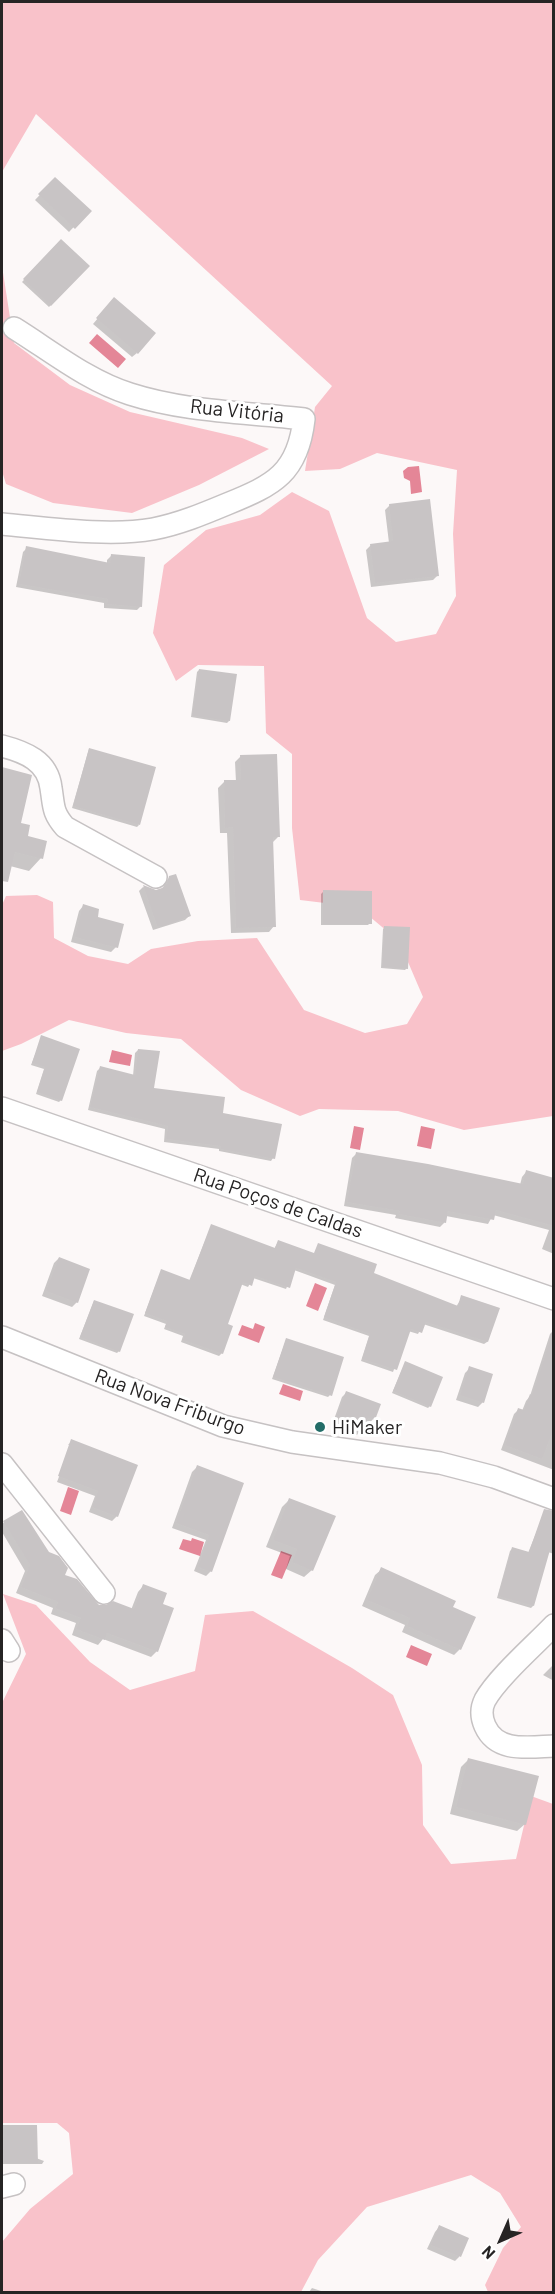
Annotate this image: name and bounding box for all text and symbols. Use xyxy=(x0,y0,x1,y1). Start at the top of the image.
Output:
street label: Rua Vitória xyxy=(189,394,285,428)
street label: Rua Poços de Caldas xyxy=(190,1163,366,1243)
street label: Rua Nova Friburgo xyxy=(91,1364,249,1440)
place label: HiMaker xyxy=(332,1415,402,1439)
marker: HiMaker xyxy=(313,1420,327,1434)
north arrow xyxy=(471,2210,531,2270)
text: N xyxy=(477,2243,498,2264)

